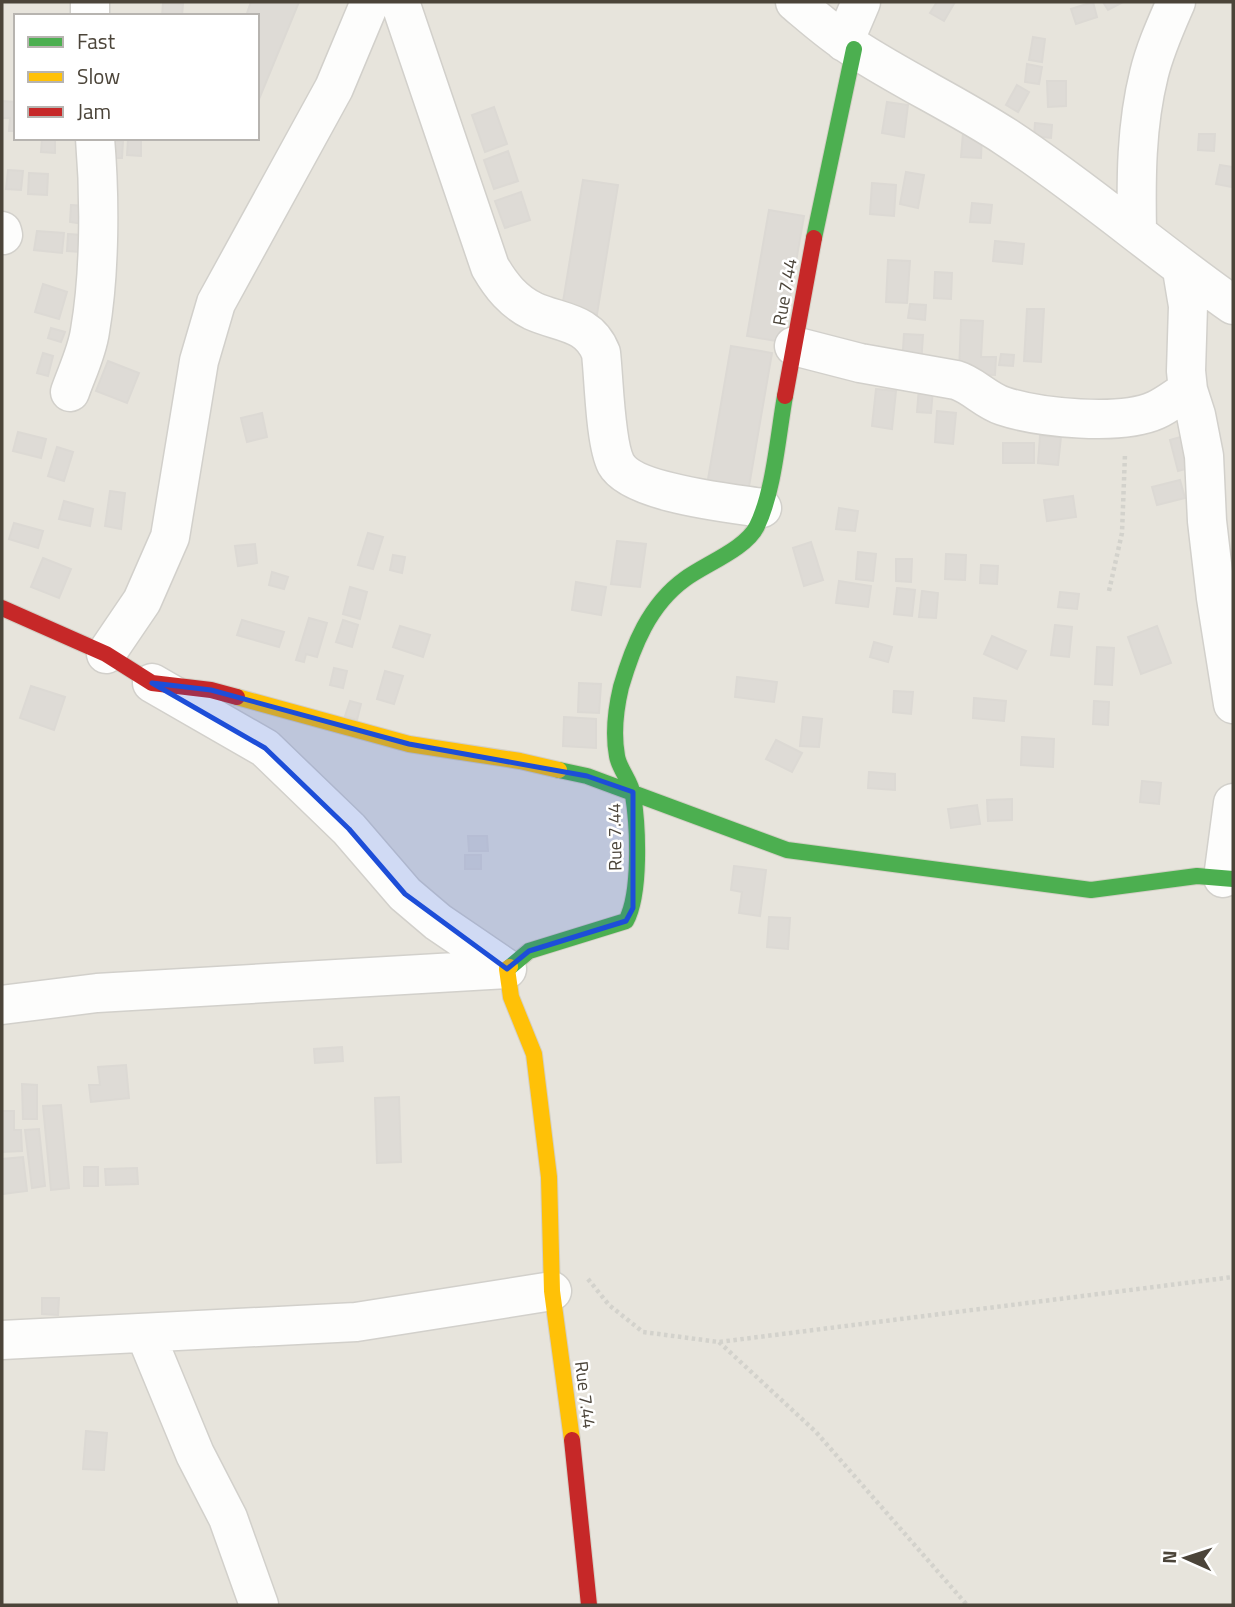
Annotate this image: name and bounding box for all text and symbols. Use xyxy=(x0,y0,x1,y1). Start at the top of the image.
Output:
legend xyxy=(14,14,259,140)
text: Fast xyxy=(77,25,116,57)
text: Slow xyxy=(77,60,120,92)
text: Jam xyxy=(77,95,111,127)
street label: Rue 7.44 xyxy=(765,256,804,328)
street label: Rue 7.44 xyxy=(600,803,629,871)
street label: Rue 7.44 xyxy=(568,1360,603,1430)
north arrow xyxy=(1151,1523,1221,1593)
text: N xyxy=(1154,1550,1183,1564)

